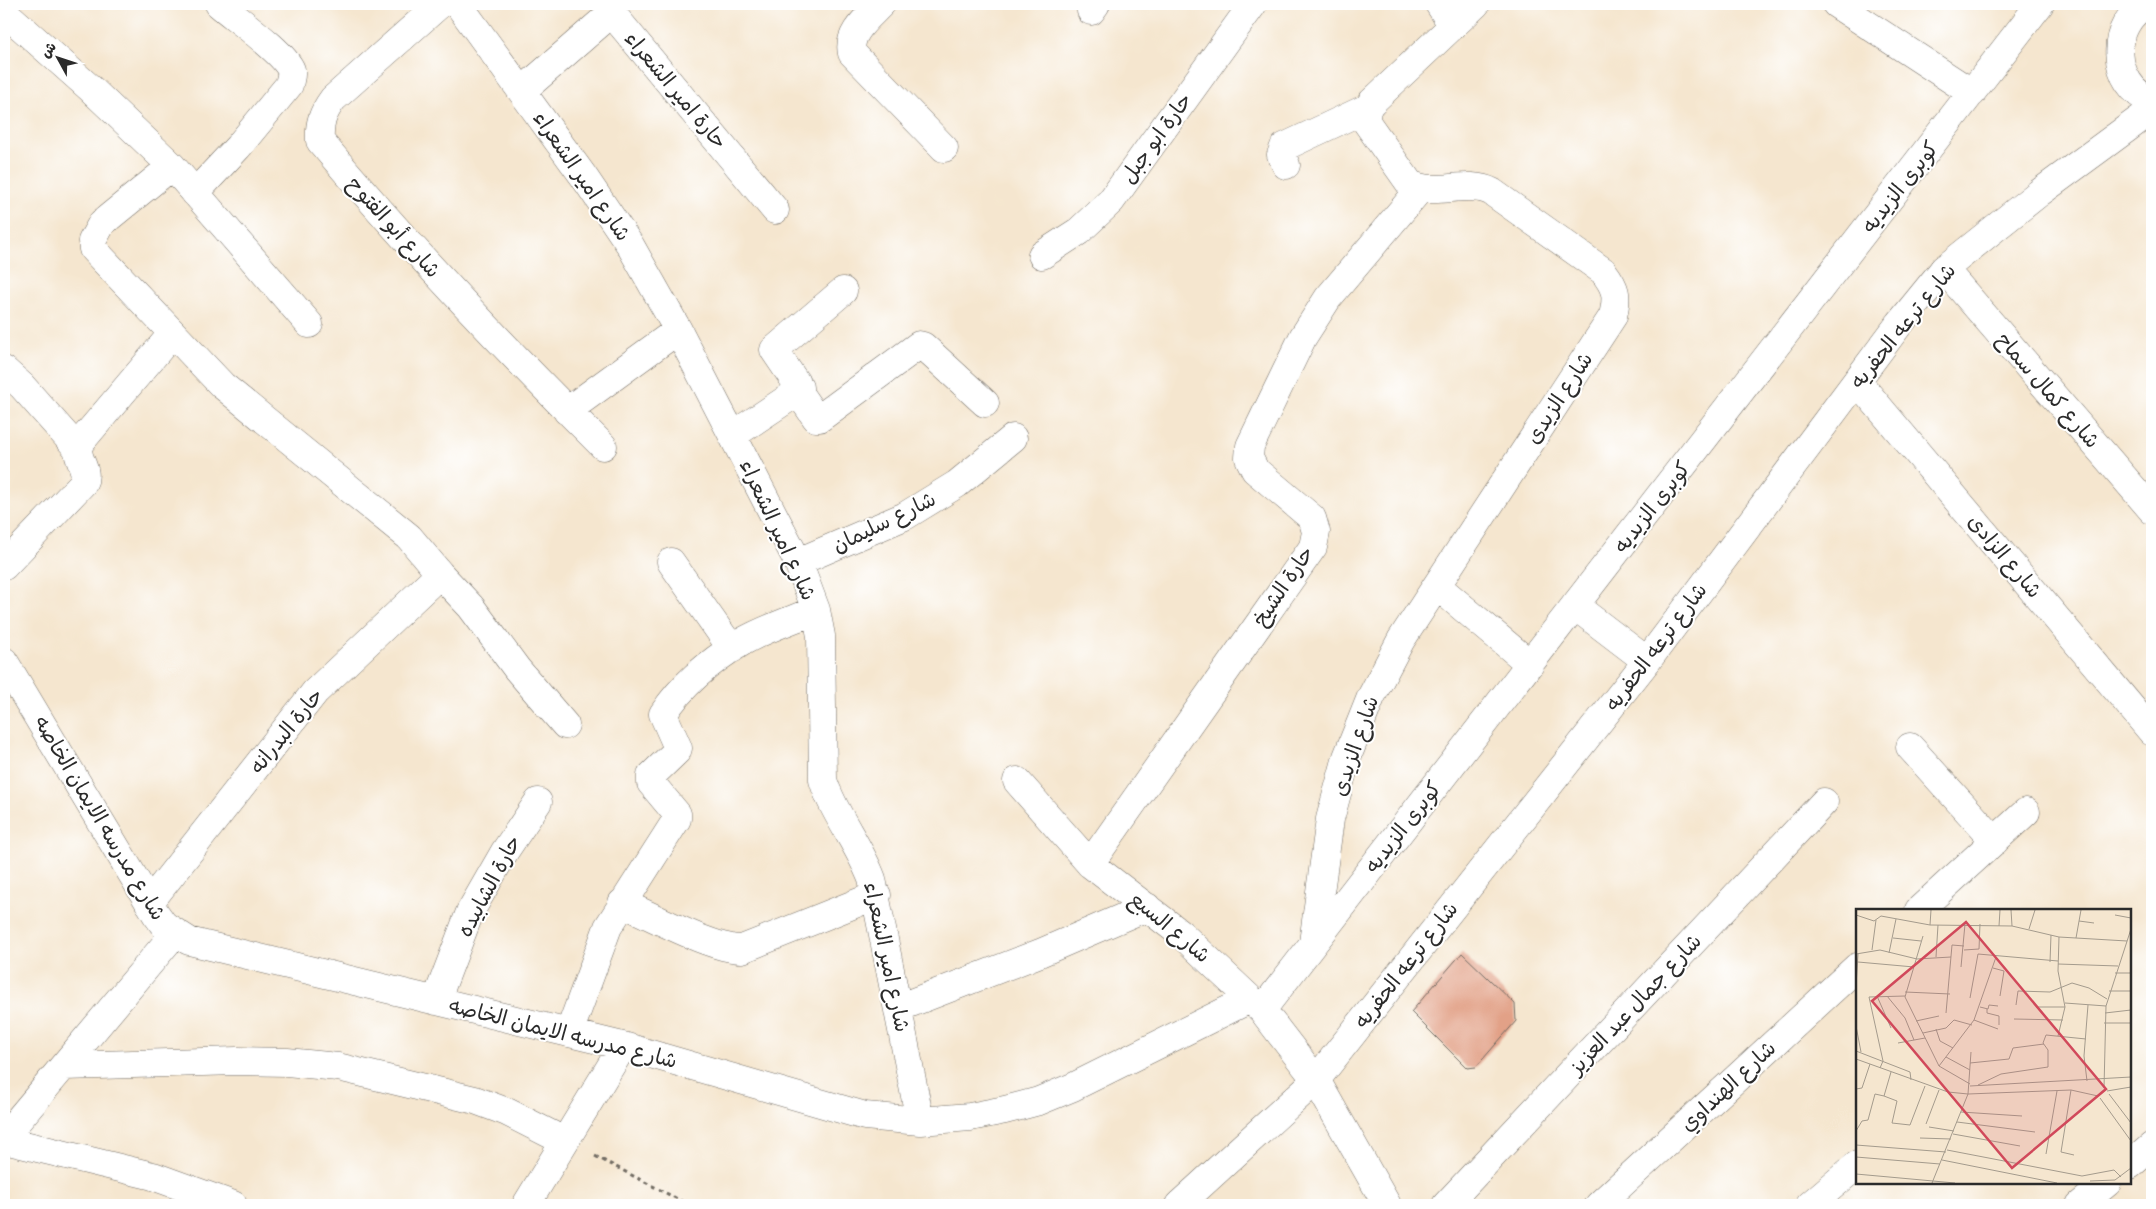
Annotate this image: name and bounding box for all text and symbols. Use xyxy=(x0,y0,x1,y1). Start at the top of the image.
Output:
street label: حارة امير الشعراء xyxy=(619,26,733,154)
north arrow xyxy=(32,32,82,82)
text: ش xyxy=(37,39,60,61)
street label: حارة ابو جبل xyxy=(1114,88,1198,188)
street label: شارع امير الشعراء xyxy=(526,106,636,247)
street label: كوبرى الزيديه xyxy=(1856,136,1945,239)
street label: شارع أبو الفتوح xyxy=(340,171,446,284)
street label: شارع ترعه الحفريه xyxy=(1845,258,1963,395)
street label: شارع كمال سماح xyxy=(1989,327,2105,455)
street label: شارع الزيدى xyxy=(1520,347,1600,450)
street label: شارع امير الشعراء xyxy=(732,455,822,605)
street label: كوبرى الزيديه xyxy=(1608,456,1697,559)
street label: شارع سليمان xyxy=(828,486,941,560)
street label: شارع الزادى xyxy=(1961,509,2048,605)
street label: حارة الشيخ xyxy=(1247,541,1320,632)
street label: شارع ترعه الحفريه xyxy=(1599,578,1714,717)
street label: حارة البدرانه xyxy=(243,683,329,779)
street label: شارع الزيدى xyxy=(1326,692,1386,800)
street label: شارع مدرسه الايمان الخاصه xyxy=(27,711,171,926)
street label: كوبرى الزيديه xyxy=(1359,776,1448,879)
street label: حارة الشابيده xyxy=(451,831,527,941)
street label: شارع امير الشعراء xyxy=(856,880,916,1035)
street label: شارع السبع xyxy=(1123,886,1216,970)
street label: شارع ترعه الحفريه xyxy=(1348,896,1465,1035)
inset map xyxy=(1856,909,2131,1184)
street label: شارع جمال عبد العزيز xyxy=(1562,928,1708,1083)
street label: شارع مدرسه الايمان الخاصه xyxy=(446,992,680,1076)
street label: شارع الهنداوي xyxy=(1675,1035,1783,1138)

